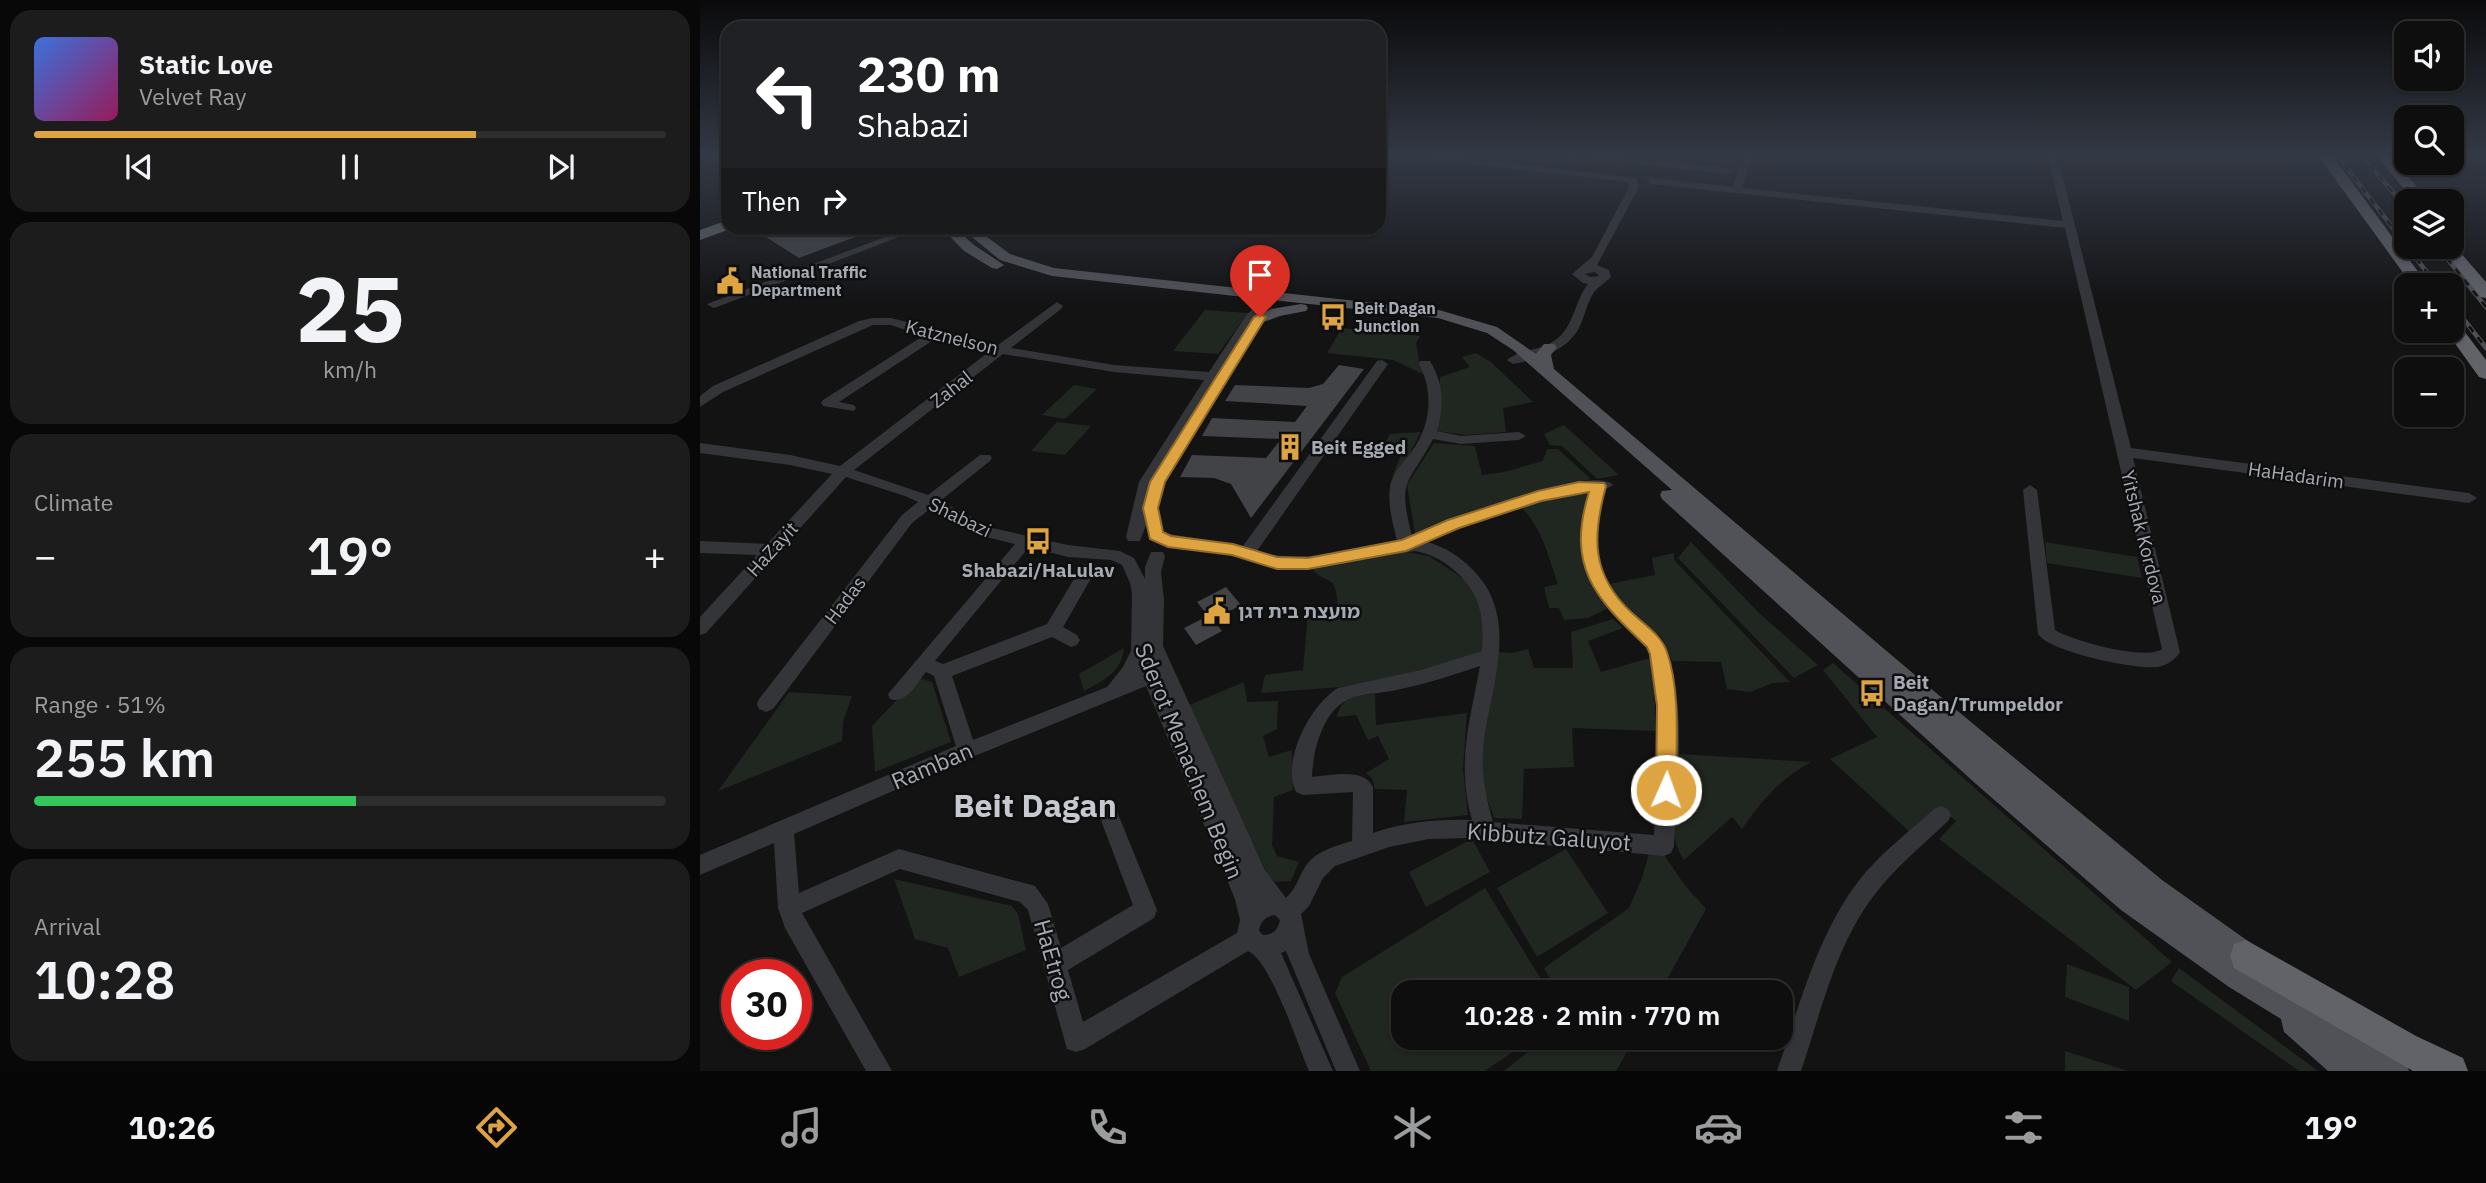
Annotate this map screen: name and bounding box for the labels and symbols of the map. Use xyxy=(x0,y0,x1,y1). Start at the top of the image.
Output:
pin xyxy=(1230,245,1290,317)
place label: National Traffic Department xyxy=(751,262,867,300)
public building icon: National Traffic Department xyxy=(715,266,745,296)
place label: Beit Dagan Junction xyxy=(1354,298,1436,336)
bus stop icon: Beit Dagan Junction xyxy=(1318,302,1348,332)
street label: Katznelson xyxy=(903,314,1001,360)
street label: Zahal xyxy=(925,365,977,413)
building icon: Beit Egged xyxy=(1275,432,1305,462)
place label: Beit Egged xyxy=(1311,435,1406,459)
street label: HaHadarim xyxy=(2246,456,2346,494)
street label: Yitshak Kordova xyxy=(2116,468,2172,606)
street label: Shabazi xyxy=(925,492,995,542)
street label: HaZayit xyxy=(741,517,803,581)
bus stop icon: Shabazi/HaLulav xyxy=(1023,526,1053,556)
place label: Shabazi/HaLulav xyxy=(962,558,1115,582)
street label: Hadas xyxy=(819,571,871,629)
public building icon: מועצת בית דגן xyxy=(1202,596,1232,626)
place label: מועצת בית דגן xyxy=(1238,599,1360,623)
street label: Sderot Menachem Begin xyxy=(1129,638,1251,883)
place label: Beit Dagan/Trumpeldor xyxy=(1893,670,2063,716)
bus stop icon: Beit Dagan/Trumpeldor xyxy=(1857,678,1887,708)
street label: Ramban xyxy=(886,735,977,796)
position arrow xyxy=(1629,753,1703,827)
district label: Beit Dagan xyxy=(953,784,1117,826)
street label: Kibbutz Galuyot xyxy=(1466,815,1632,857)
street label: HaEtrog xyxy=(1028,916,1080,1004)
speed limit sign: 30 xyxy=(721,959,812,1050)

